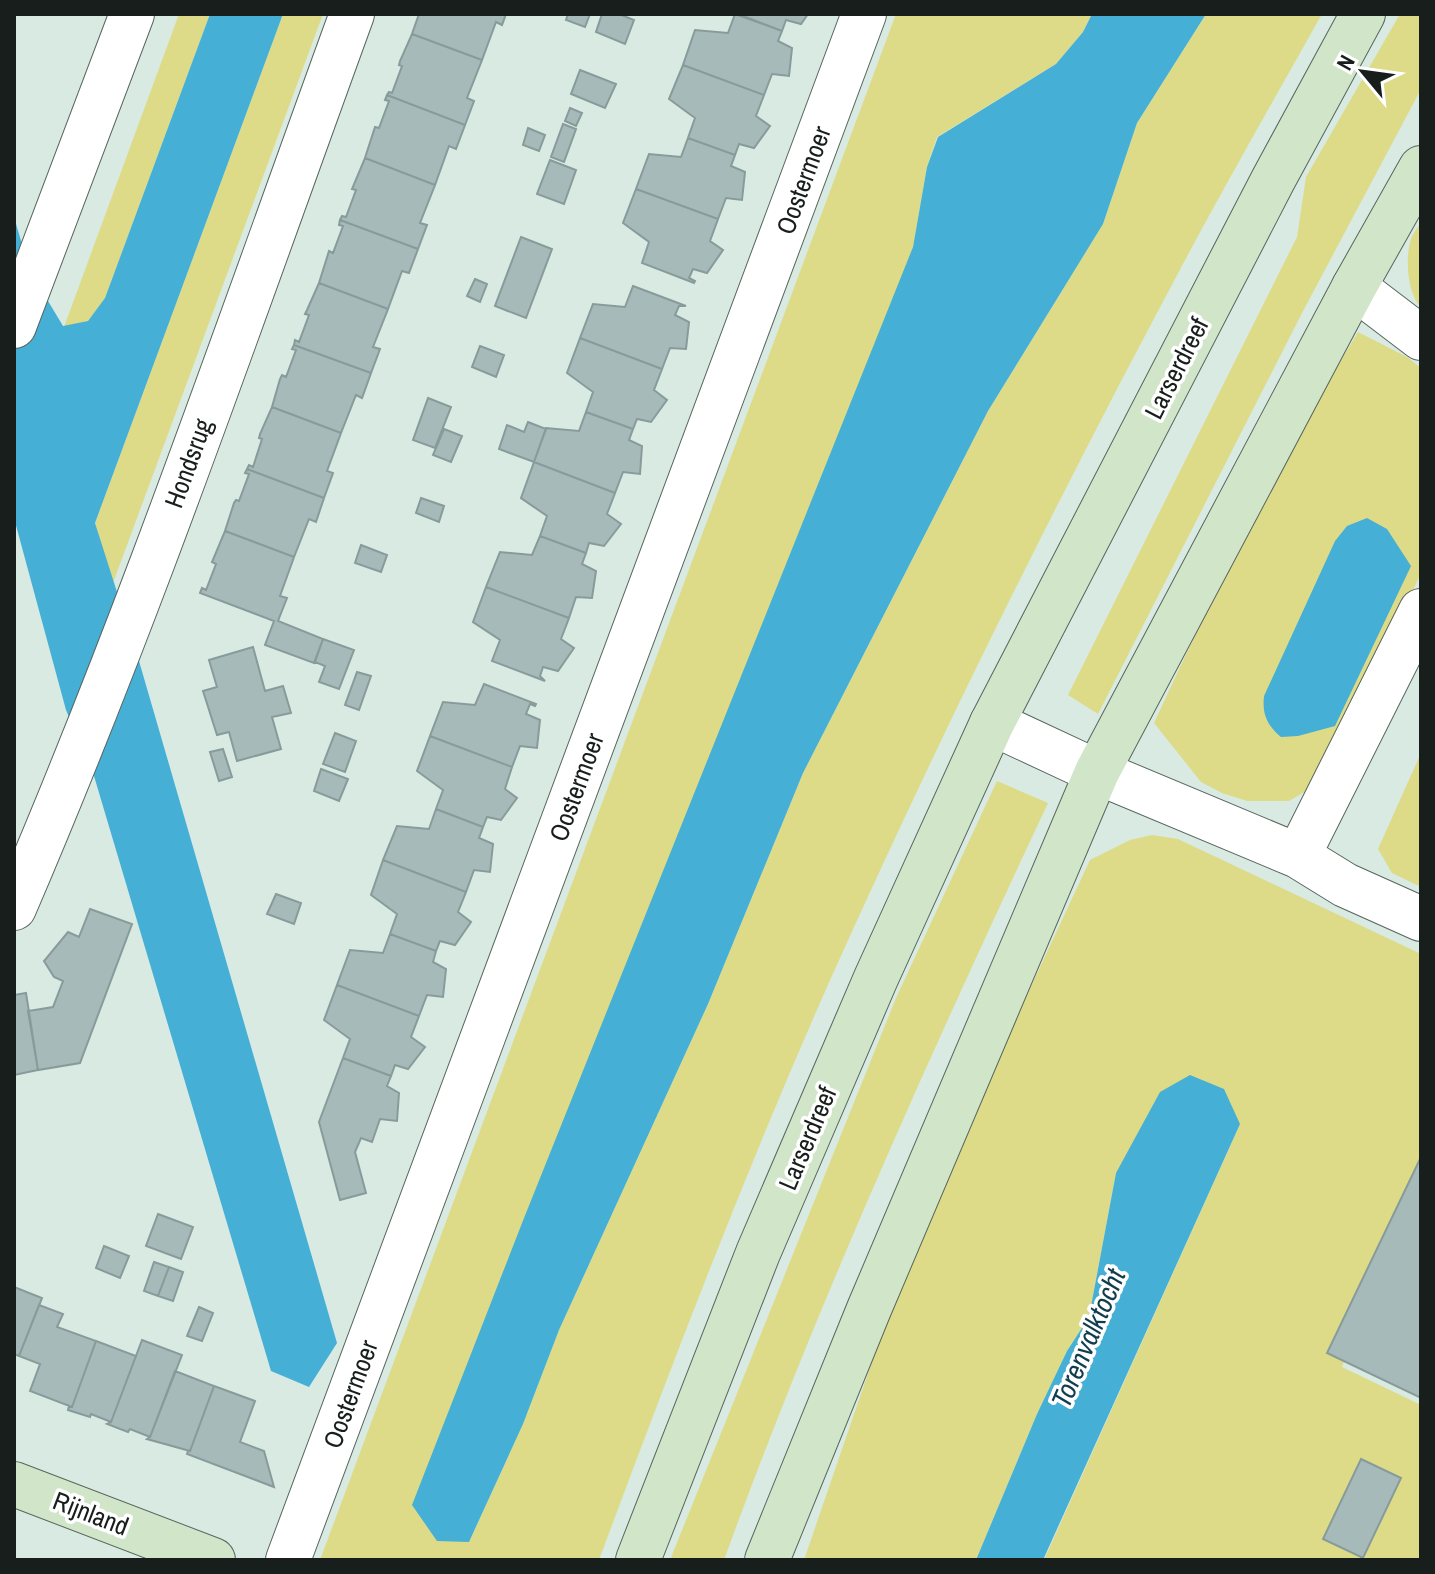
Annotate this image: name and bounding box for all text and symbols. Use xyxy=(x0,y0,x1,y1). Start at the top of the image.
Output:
north arrow xyxy=(1323,32,1403,112)
text: N xyxy=(1329,49,1362,75)
street label: Oostermoer xyxy=(767,121,839,239)
street label: Larserdreef xyxy=(1136,311,1216,425)
street label: Hondsrug xyxy=(156,413,220,512)
street label: Oostermoer xyxy=(540,728,612,846)
street label: Larserdreef xyxy=(770,1081,844,1195)
water label: Torenvalktocht xyxy=(1042,1262,1135,1413)
street label: Oostermoer xyxy=(314,1335,386,1453)
street label: Rijnland xyxy=(48,1483,134,1543)

